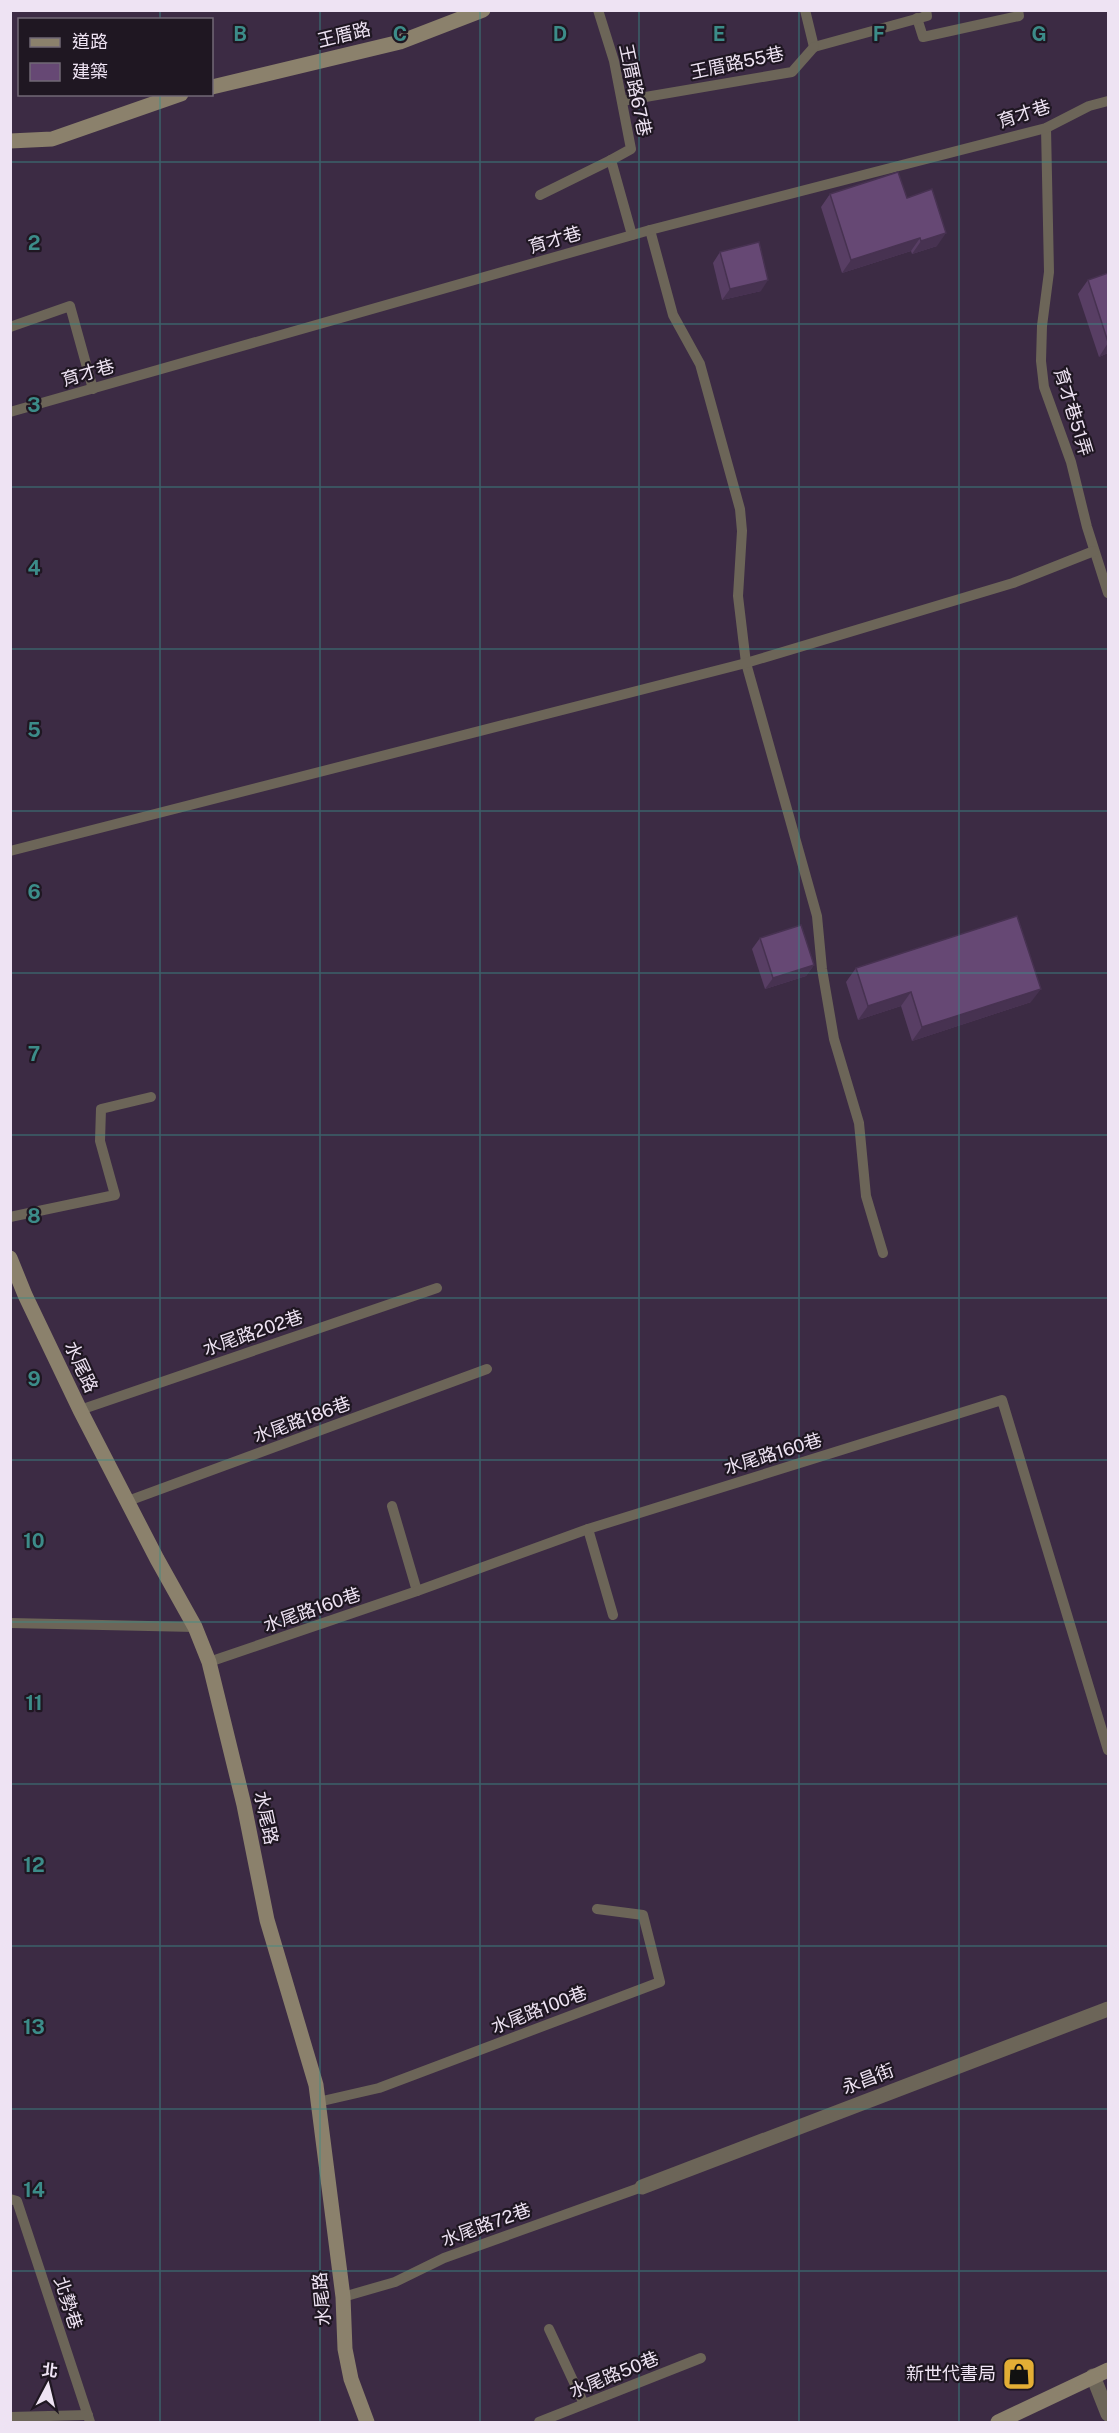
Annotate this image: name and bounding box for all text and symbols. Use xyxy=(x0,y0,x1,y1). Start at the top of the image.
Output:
legend xyxy=(18,18,213,96)
street label: 王厝路 xyxy=(315,18,373,51)
text: B xyxy=(233,22,247,46)
text: C xyxy=(393,22,407,46)
text: D xyxy=(553,22,567,46)
text: E xyxy=(713,22,725,46)
text: F xyxy=(873,22,885,46)
text: G xyxy=(1031,22,1047,46)
text: 道路 xyxy=(72,31,108,52)
street label: 王厝路67巷 xyxy=(615,42,655,138)
street label: 王厝路55巷 xyxy=(688,42,786,83)
text: 建築 xyxy=(72,61,108,82)
street label: 育才巷 xyxy=(995,95,1053,132)
street label: 育才巷 xyxy=(526,222,584,257)
text: 2 xyxy=(28,231,40,255)
street label: 育才巷 xyxy=(59,355,117,390)
street label: 育才巷51弄 xyxy=(1050,365,1097,458)
text: 3 xyxy=(27,393,41,417)
text: 4 xyxy=(27,556,41,580)
text: 5 xyxy=(27,718,41,742)
text: 6 xyxy=(27,880,41,904)
text: 7 xyxy=(28,1042,40,1066)
text: 8 xyxy=(27,1204,41,1228)
street label: 水尾路202巷 xyxy=(200,1306,306,1359)
street label: 水尾路 xyxy=(61,1338,102,1396)
text: 9 xyxy=(27,1367,41,1391)
street label: 水尾路186巷 xyxy=(250,1392,353,1447)
street label: 水尾路160巷 xyxy=(721,1429,824,1478)
text: 10 xyxy=(23,1529,45,1553)
street label: 水尾路160巷 xyxy=(260,1583,363,1636)
text: 11 xyxy=(25,1691,43,1715)
street label: 水尾路 xyxy=(251,1789,282,1846)
text: 12 xyxy=(23,1853,45,1877)
street label: 水尾路100巷 xyxy=(488,1982,590,2037)
text: 13 xyxy=(23,2015,45,2039)
street label: 永昌街 xyxy=(839,2059,897,2098)
text: 14 xyxy=(23,2178,45,2202)
street label: 水尾路72巷 xyxy=(438,2199,533,2250)
street label: 水尾路 xyxy=(309,2271,334,2327)
street label: 北勢巷 xyxy=(50,2274,87,2332)
street label: 水尾路50巷 xyxy=(566,2347,662,2402)
north arrow xyxy=(18,2355,78,2415)
shop icon: 新世代書局 xyxy=(1001,2356,1037,2392)
text: 北 xyxy=(41,2360,59,2381)
place label: 新世代書局 xyxy=(906,2363,996,2384)

